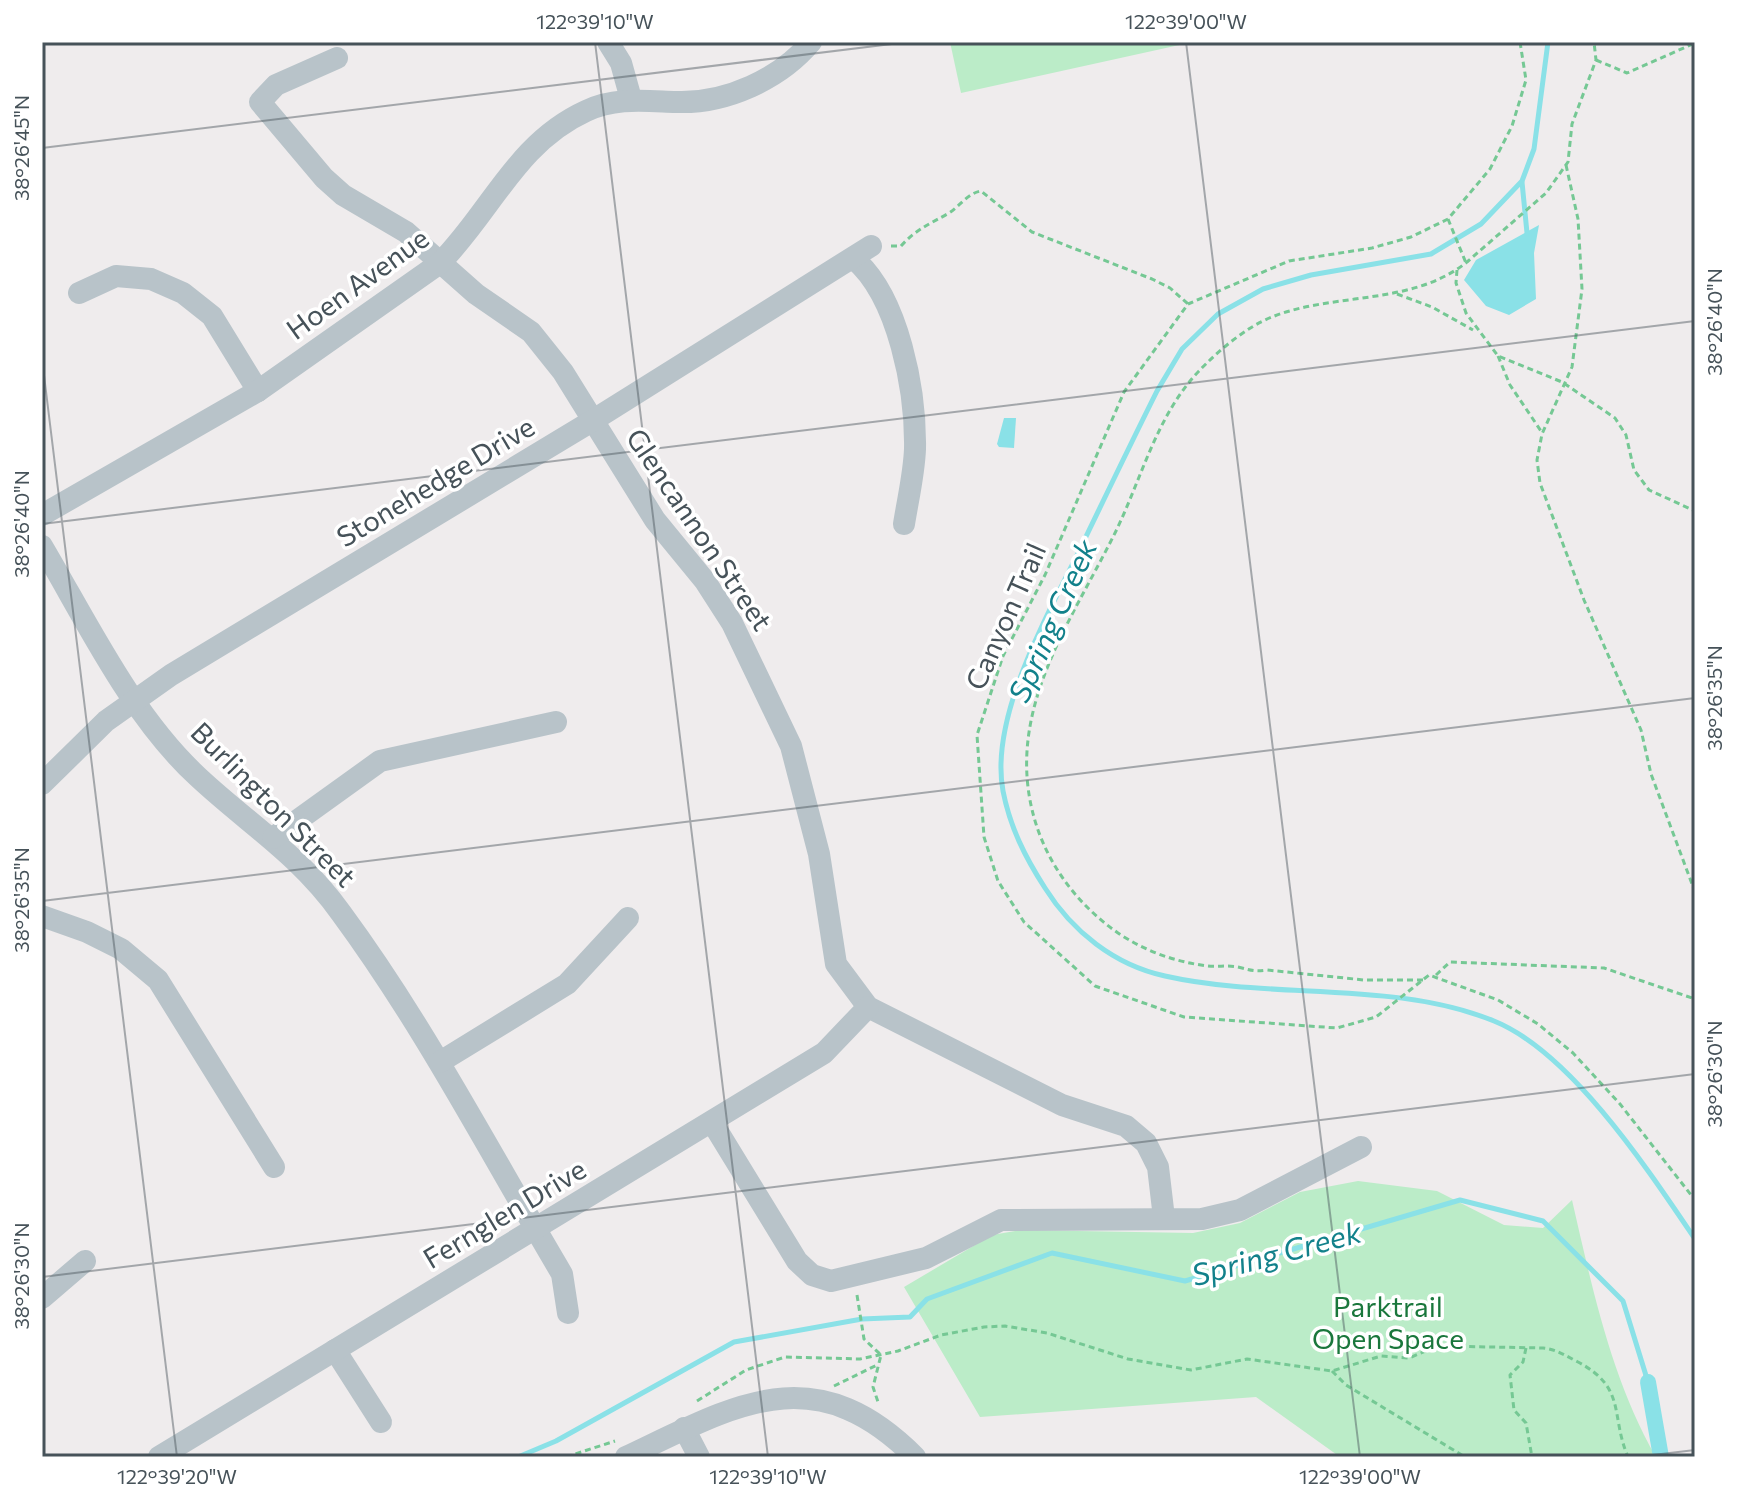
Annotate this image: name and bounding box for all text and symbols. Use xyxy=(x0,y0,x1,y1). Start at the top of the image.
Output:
text: 122°39'10"W xyxy=(536,9,654,33)
text: 122°39'00"W xyxy=(1125,9,1247,33)
text: 38°26'45"N xyxy=(9,95,33,201)
street label: Hoen Avenue xyxy=(279,220,435,346)
text: 38°26'40"N xyxy=(1702,268,1726,376)
street label: Stonehedge Drive xyxy=(330,409,540,553)
street label: Glencannon Street xyxy=(620,422,780,636)
text: 38°26'40"N xyxy=(9,470,33,578)
water label: Spring Creek xyxy=(999,532,1104,707)
street label: Canyon Trail xyxy=(958,537,1052,695)
text: 38°26'35"N xyxy=(1702,645,1726,751)
street label: Burlington Street xyxy=(185,715,363,893)
text: 38°26'35"N xyxy=(9,847,33,953)
text: 38°26'30"N xyxy=(1702,1020,1726,1128)
street label: Fernglen Drive xyxy=(417,1151,591,1275)
water label: Spring Creek xyxy=(1187,1211,1366,1292)
text: 38°26'30"N xyxy=(9,1222,33,1330)
park label: Parktrail Open Space xyxy=(1312,1289,1464,1355)
text: 122°39'20"W xyxy=(117,1464,237,1488)
text: 122°39'10"W xyxy=(709,1464,827,1488)
text: 122°39'00"W xyxy=(1299,1464,1421,1488)

